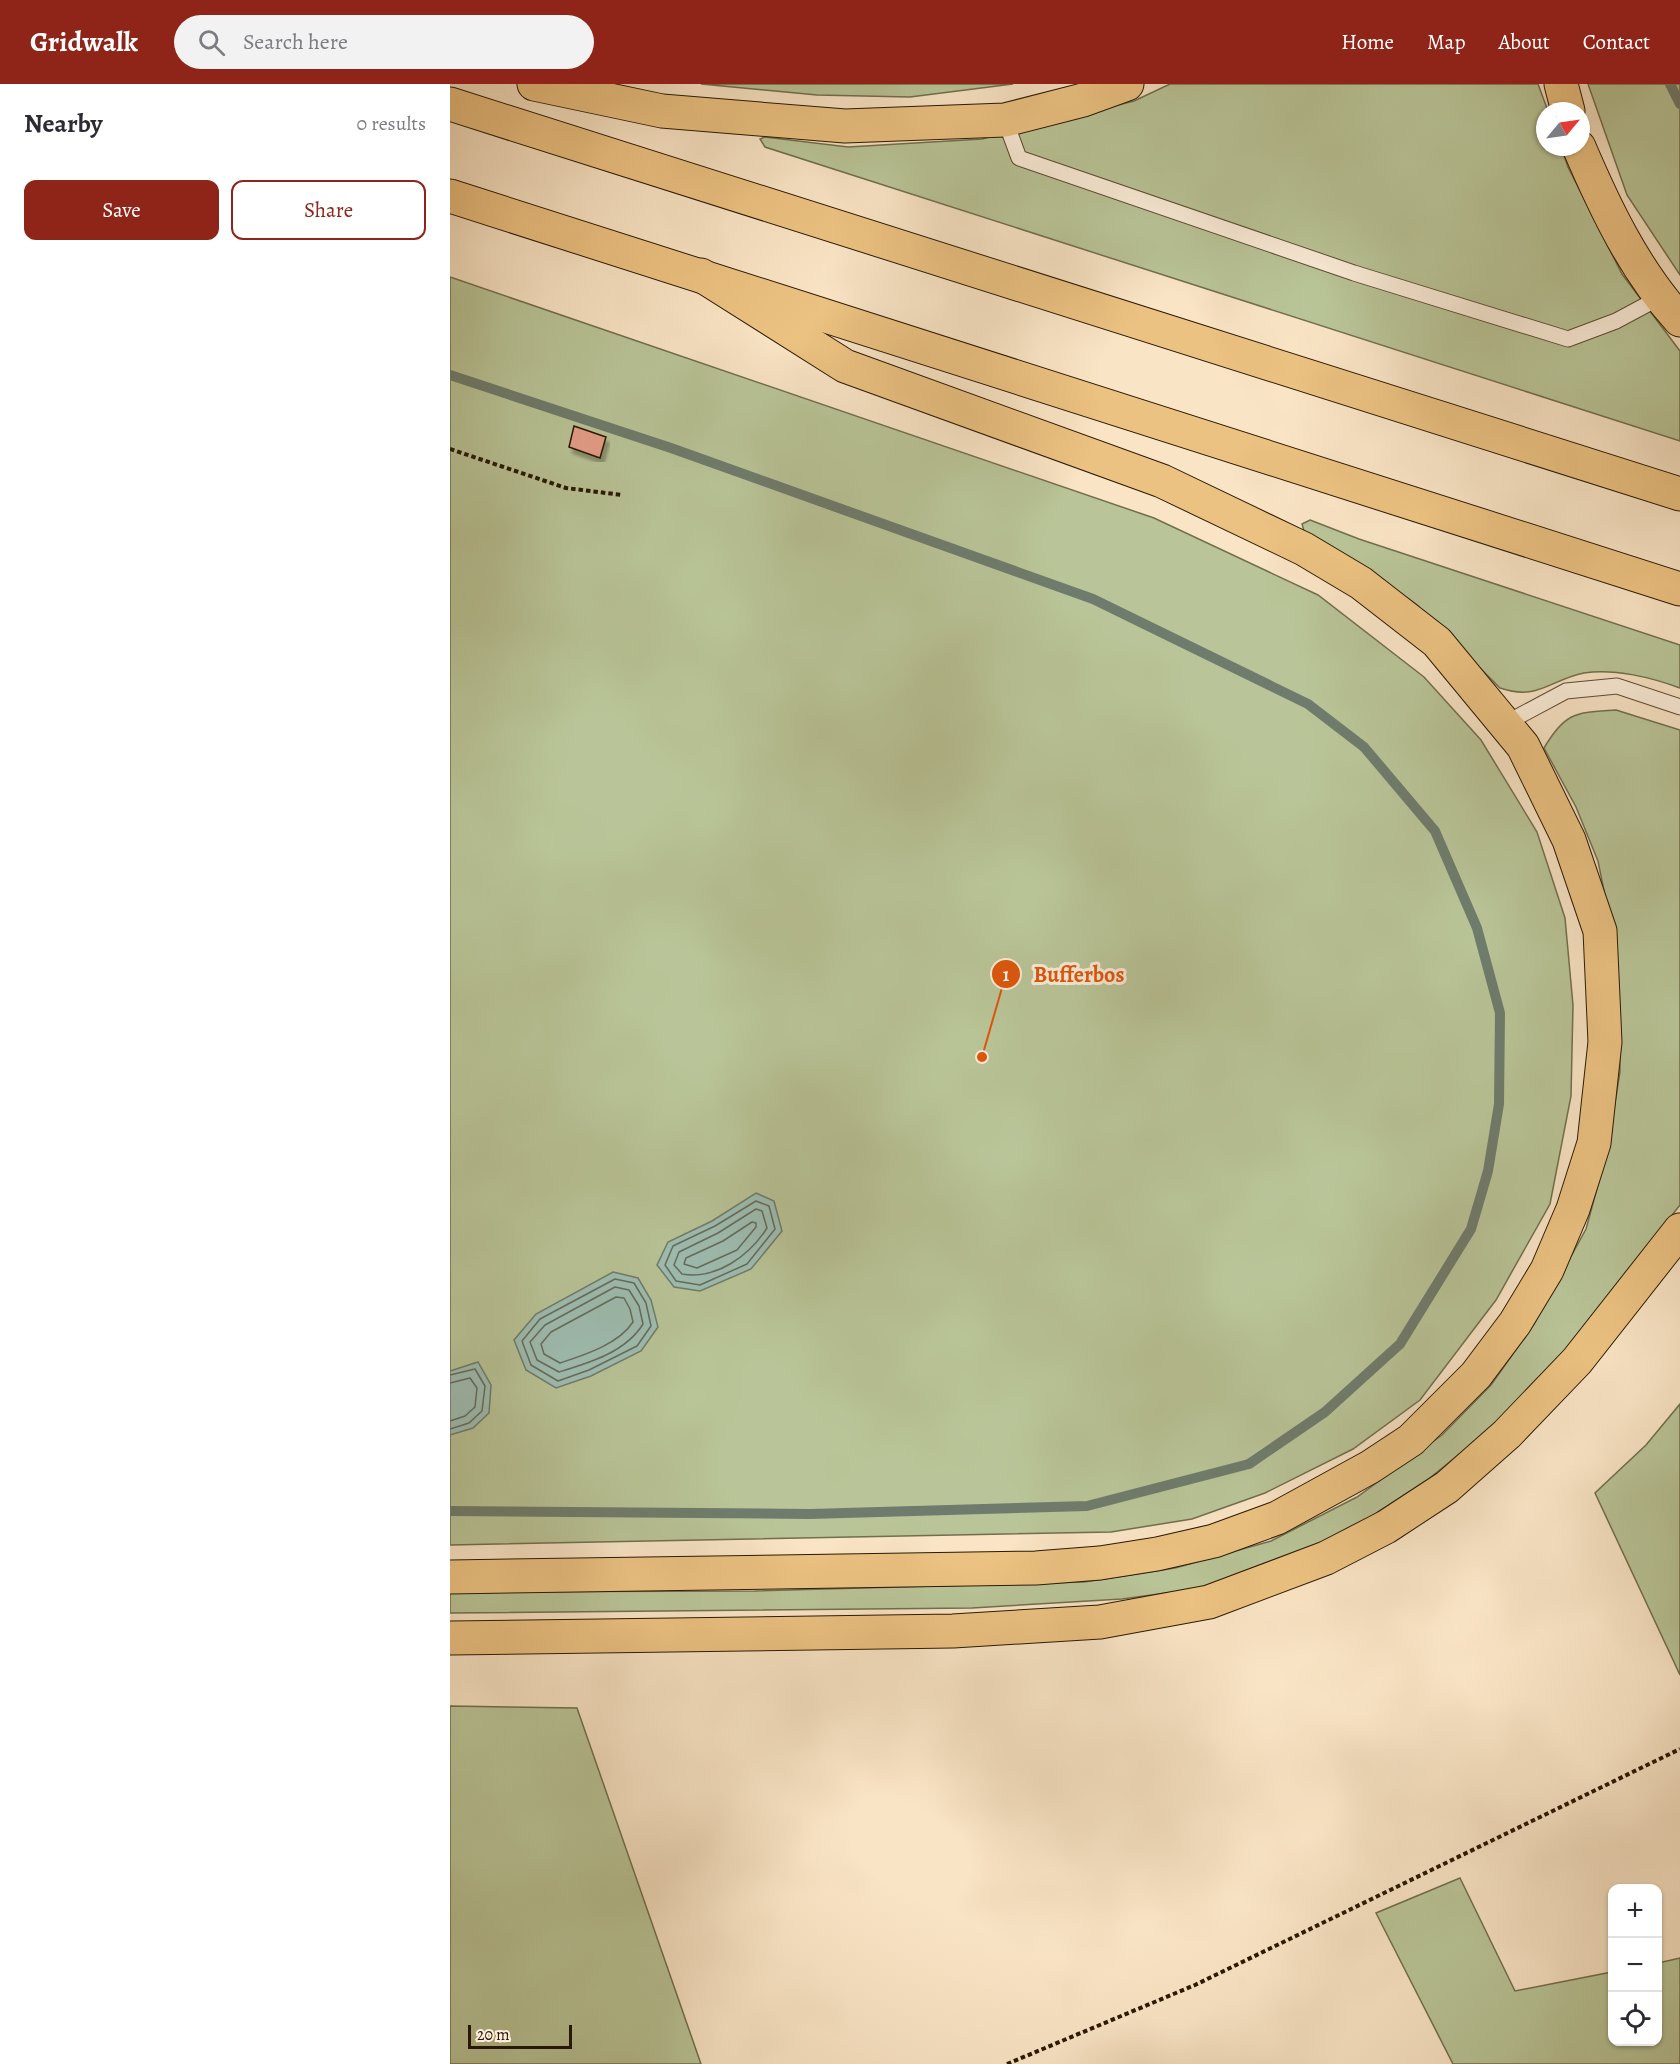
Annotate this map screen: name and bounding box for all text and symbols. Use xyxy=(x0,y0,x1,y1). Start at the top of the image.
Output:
search box xyxy=(174,15,594,69)
text: Gridwalk xyxy=(30,23,138,61)
icon: search xyxy=(195,26,228,59)
text: Search here xyxy=(243,27,348,57)
text: Home xyxy=(1341,28,1394,56)
text: Map xyxy=(1427,28,1465,56)
text: About xyxy=(1498,28,1550,56)
text: Contact xyxy=(1583,28,1650,56)
north arrow xyxy=(1536,102,1590,156)
text: Nearby xyxy=(24,106,103,141)
text: 0 results xyxy=(357,110,426,137)
button: Save xyxy=(24,180,219,240)
button: Share xyxy=(231,180,426,240)
callout: Bufferbos xyxy=(991,954,1136,994)
text: Bufferbos xyxy=(1034,960,1124,990)
text: 1 xyxy=(1003,963,1010,987)
map controls xyxy=(1608,1884,1662,2046)
button: + xyxy=(1608,1884,1662,1938)
button: − xyxy=(1608,1938,1662,1992)
button: locate xyxy=(1608,1992,1662,2046)
scale bar xyxy=(468,2022,572,2050)
text: 20 m xyxy=(477,2024,510,2046)

